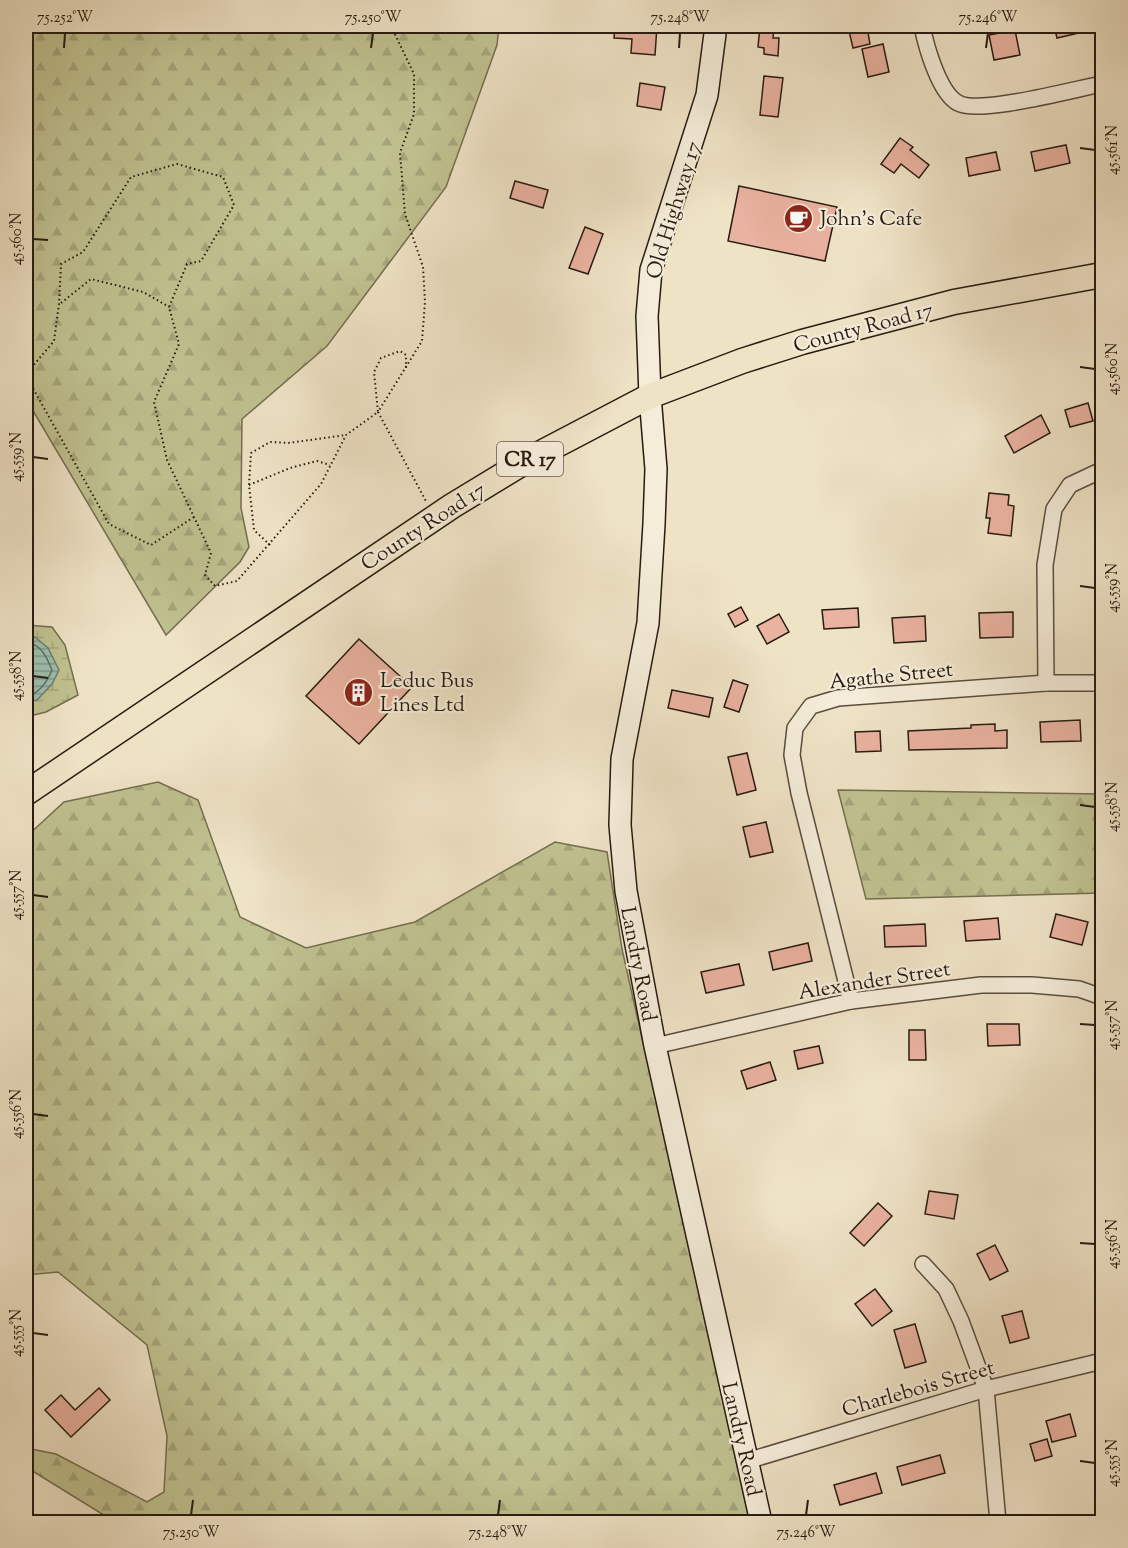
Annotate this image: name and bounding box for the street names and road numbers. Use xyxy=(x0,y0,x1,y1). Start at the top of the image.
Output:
street label: Old Highway 17 xyxy=(640,138,710,283)
street label: County Road 17 xyxy=(790,296,937,362)
road number: CR 17 xyxy=(497,442,563,476)
street label: County Road 17 xyxy=(356,476,493,579)
street label: Agathe Street xyxy=(828,656,955,698)
street label: Landry Road xyxy=(611,904,663,1024)
street label: Alexander Street xyxy=(796,955,953,1009)
street label: Charlebois Street xyxy=(839,1354,998,1426)
street label: Landry Road xyxy=(712,1379,768,1500)

